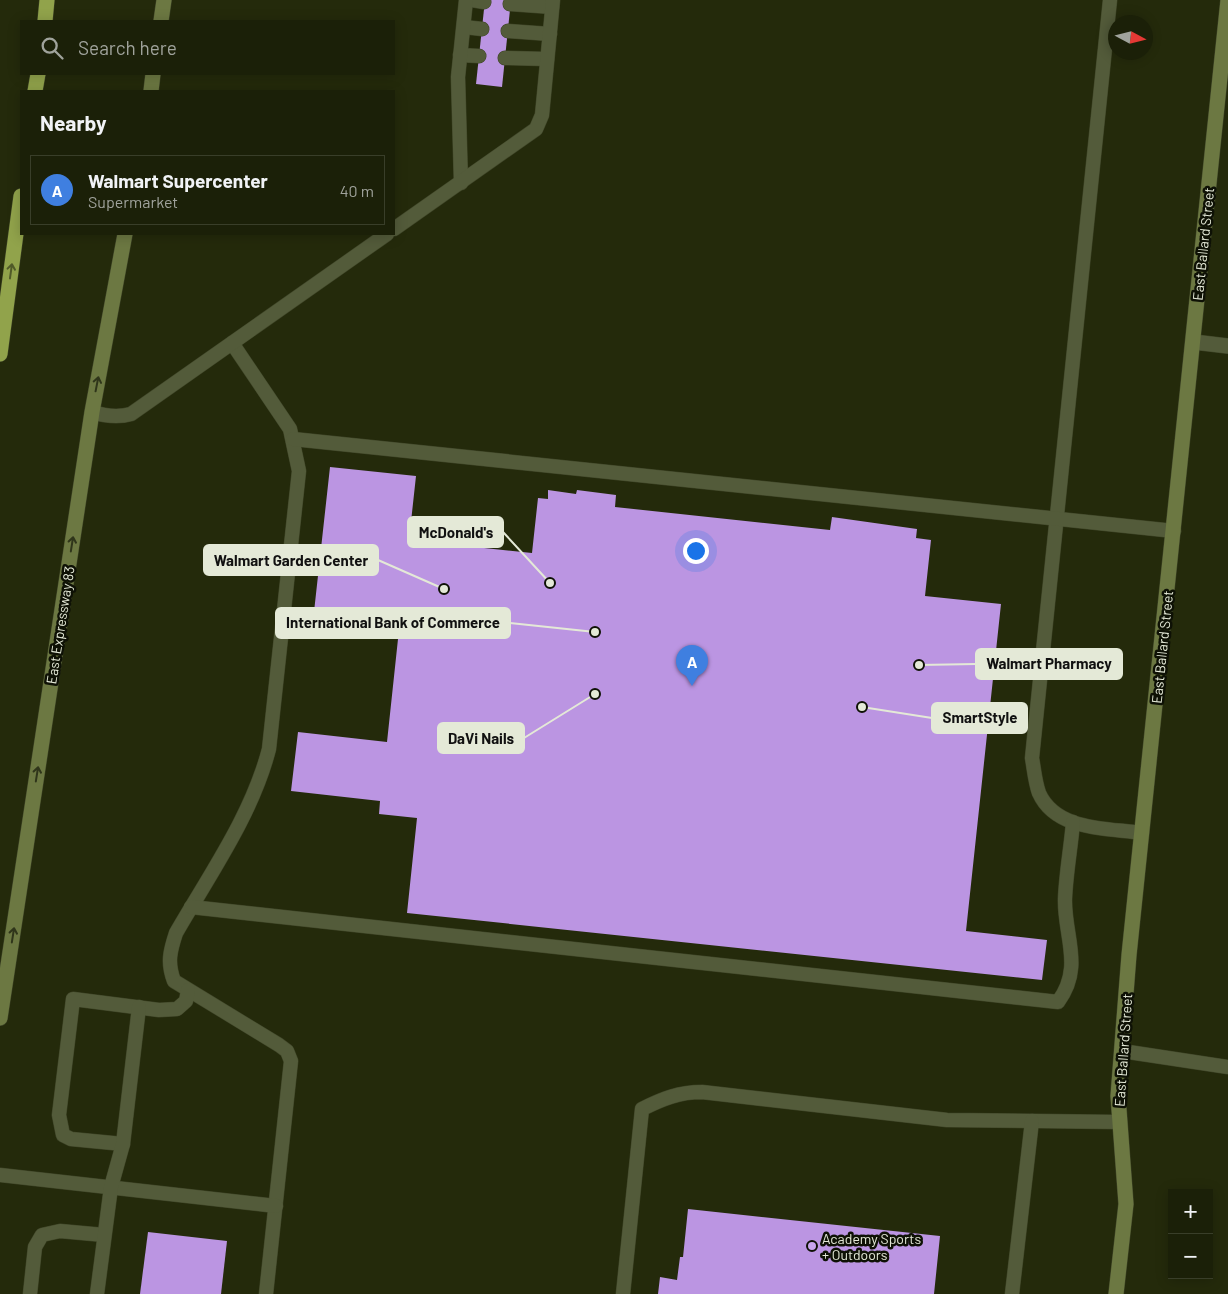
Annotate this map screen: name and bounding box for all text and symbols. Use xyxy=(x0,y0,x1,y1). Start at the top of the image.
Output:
north arrow xyxy=(1108,15,1153,60)
search box xyxy=(20,20,395,75)
icon: search xyxy=(38,34,66,62)
text: Search here xyxy=(78,36,177,59)
text: Nearby xyxy=(40,110,106,135)
text: Walmart Supercenter xyxy=(88,169,268,192)
text: A xyxy=(52,181,62,200)
text: 40 m xyxy=(340,181,374,200)
street label: East Ballard Street xyxy=(1189,187,1217,301)
text: Supermarket xyxy=(88,192,178,211)
one-way arrow xyxy=(6,263,16,279)
one-way arrow xyxy=(93,376,103,392)
callout: McDonald's xyxy=(408,517,503,547)
text: McDonald's xyxy=(419,523,494,541)
one-way arrow xyxy=(67,537,77,553)
your location xyxy=(683,538,709,564)
callout: Walmart Garden Center xyxy=(204,545,378,575)
text: Walmart Garden Center xyxy=(214,551,368,569)
street label: East Expressway 83 xyxy=(42,565,78,685)
street label: East Ballard Street xyxy=(1148,590,1176,704)
callout: International Bank of Commerce xyxy=(276,608,510,638)
text: International Bank of Commerce xyxy=(286,613,500,631)
pin: A xyxy=(676,645,708,686)
callout: Walmart Pharmacy xyxy=(976,649,1122,679)
text: Walmart Pharmacy xyxy=(986,654,1112,672)
callout: SmartStyle xyxy=(932,703,1027,733)
text: SmartStyle xyxy=(943,708,1017,726)
callout: DaVi Nails xyxy=(438,723,524,753)
text: DaVi Nails xyxy=(448,729,515,747)
one-way arrow xyxy=(32,767,42,783)
one-way arrow xyxy=(8,927,18,943)
street label: East Ballard Street xyxy=(1111,993,1135,1107)
map controls xyxy=(1168,1189,1213,1279)
button: + xyxy=(1168,1189,1213,1234)
place label: Academy Sports + Outdoors xyxy=(822,1230,921,1263)
button: − xyxy=(1168,1234,1213,1279)
marker: Academy Sports + Outdoors xyxy=(806,1240,818,1252)

